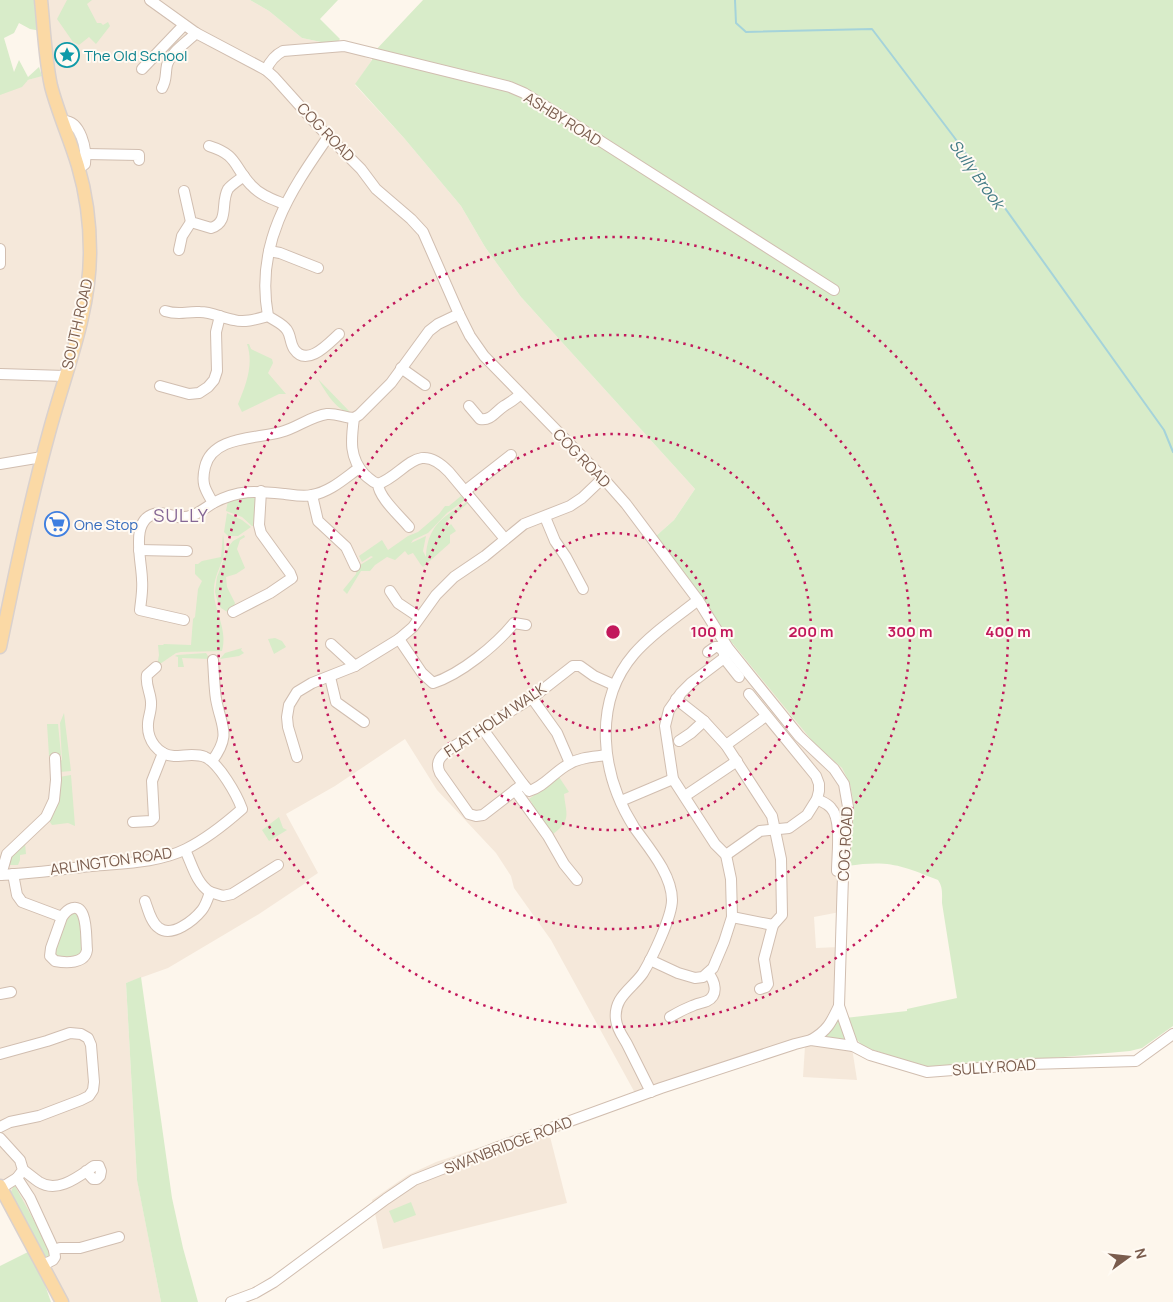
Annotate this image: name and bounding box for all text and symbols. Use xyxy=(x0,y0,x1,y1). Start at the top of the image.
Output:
place icon: The Old School xyxy=(54,42,80,68)
place label: The Old School xyxy=(84,45,188,66)
street label: ASHBY ROAD xyxy=(520,87,606,151)
street label: COG ROAD xyxy=(292,98,360,166)
water label: Sully Brook xyxy=(944,135,1011,215)
street label: SOUTH ROAD xyxy=(56,277,98,371)
street label: COG ROAD xyxy=(548,424,616,492)
district label: SULLY xyxy=(153,503,209,527)
supermarket icon: One Stop xyxy=(44,511,70,537)
place label: One Stop xyxy=(74,514,138,535)
text: 100 m xyxy=(691,621,733,642)
text: 200 m xyxy=(788,621,834,642)
text: 300 m xyxy=(888,621,932,642)
text: 400 m xyxy=(985,621,1031,642)
centre of rings xyxy=(604,623,622,641)
street label: FLAT HOLM WALK xyxy=(440,678,550,762)
street label: COG ROAD xyxy=(833,806,857,882)
street label: ARLINGTON ROAD xyxy=(48,842,174,880)
street label: SULLY ROAD xyxy=(951,1054,1037,1080)
street label: SWANBRIDGE ROAD xyxy=(441,1111,575,1179)
north arrow xyxy=(1103,1232,1153,1282)
text: N xyxy=(1131,1246,1152,1261)

